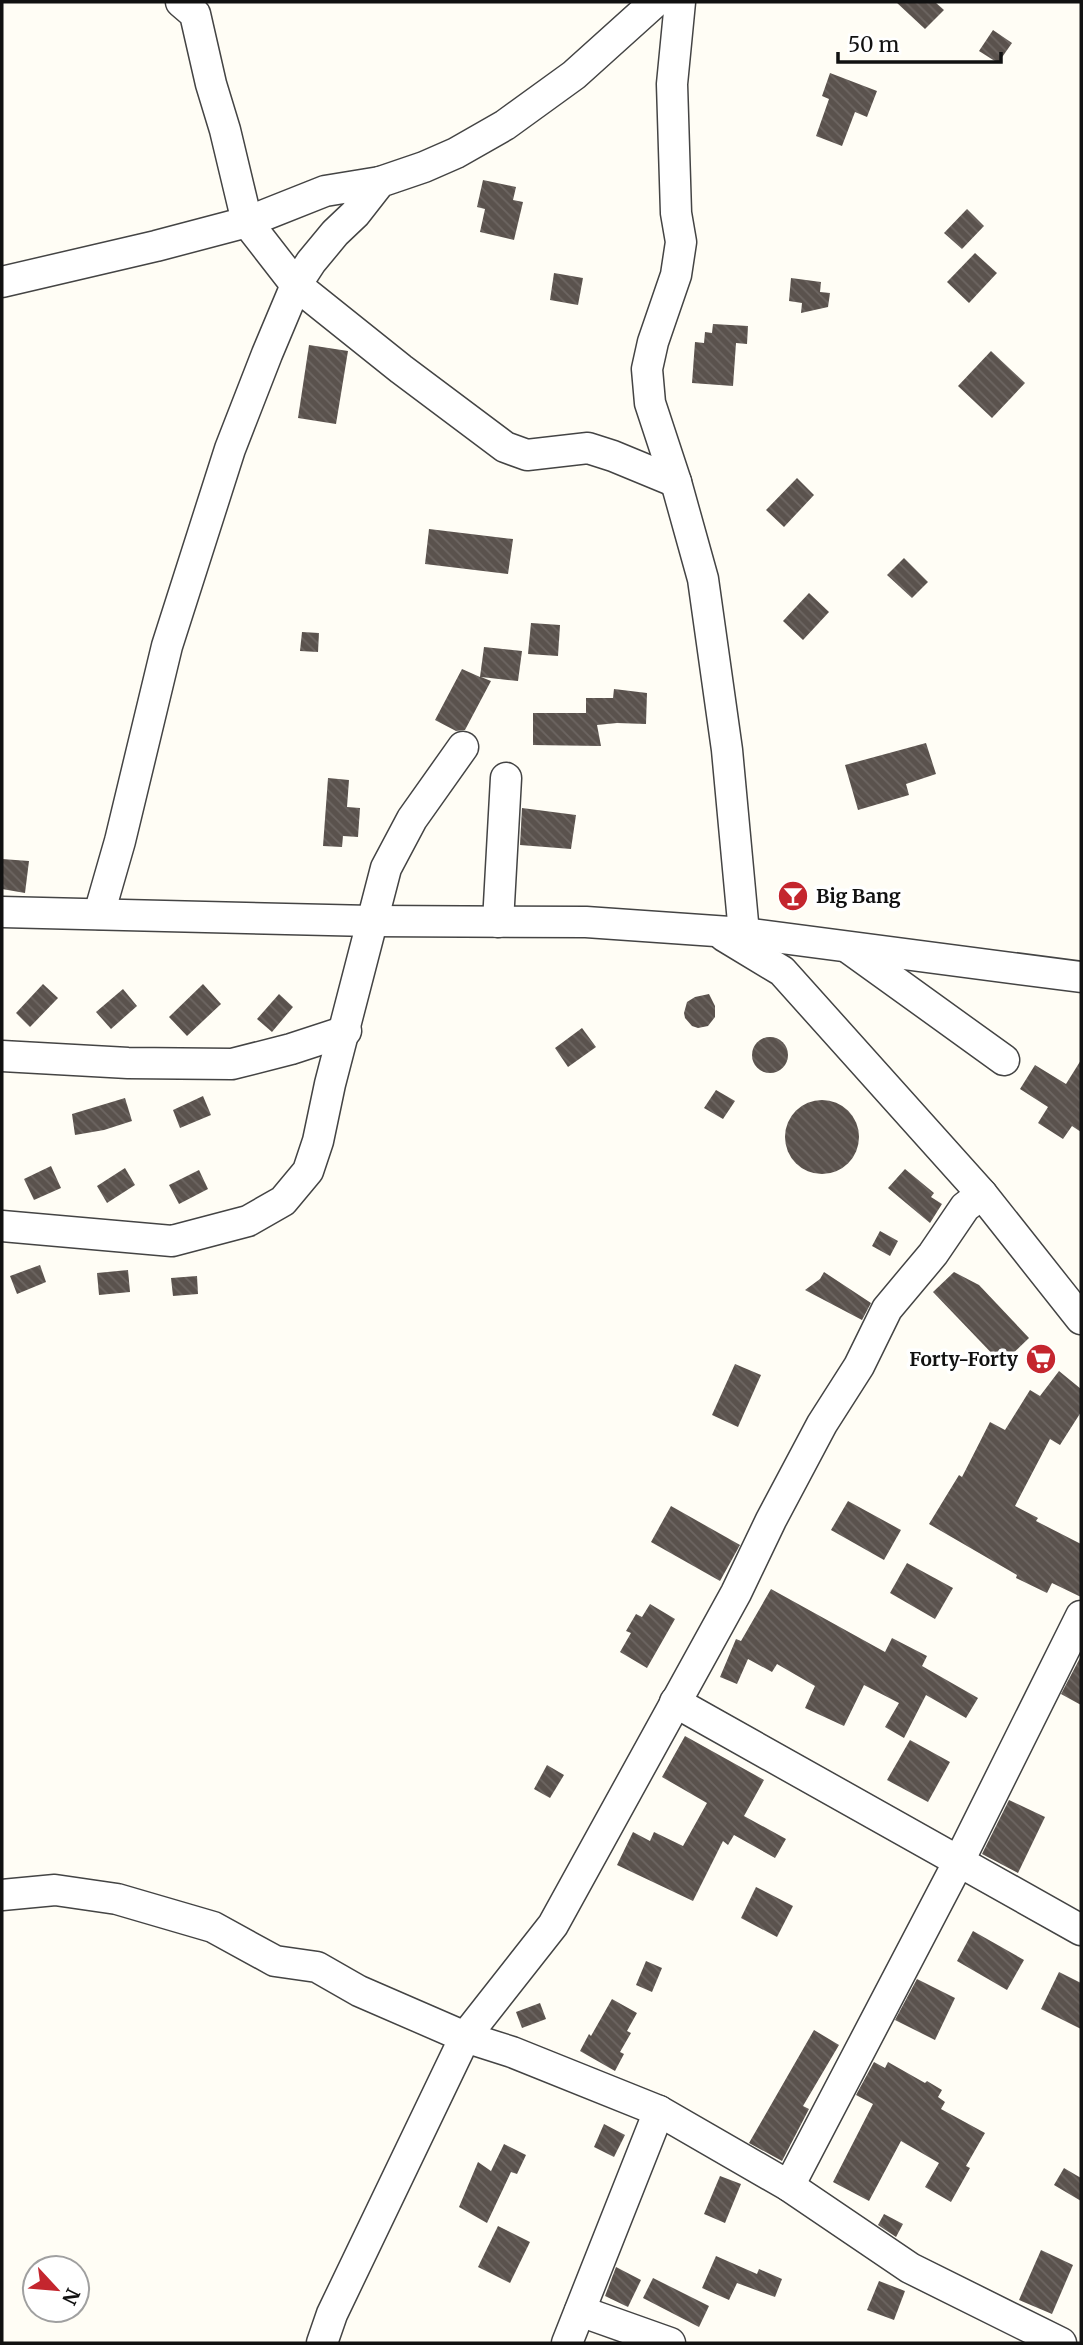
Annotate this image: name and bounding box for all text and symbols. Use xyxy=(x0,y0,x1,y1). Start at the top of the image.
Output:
scale bar xyxy=(838,21,1001,65)
text: 50 m xyxy=(848,31,899,58)
bar icon: Big Bang xyxy=(776,879,810,913)
place label: Big Bang xyxy=(816,884,901,908)
supermarket icon: Forty-Forty xyxy=(1024,1342,1058,1376)
place label: Forty-Forty xyxy=(909,1347,1019,1371)
north arrow xyxy=(21,2254,91,2324)
text: N xyxy=(57,2284,85,2308)

